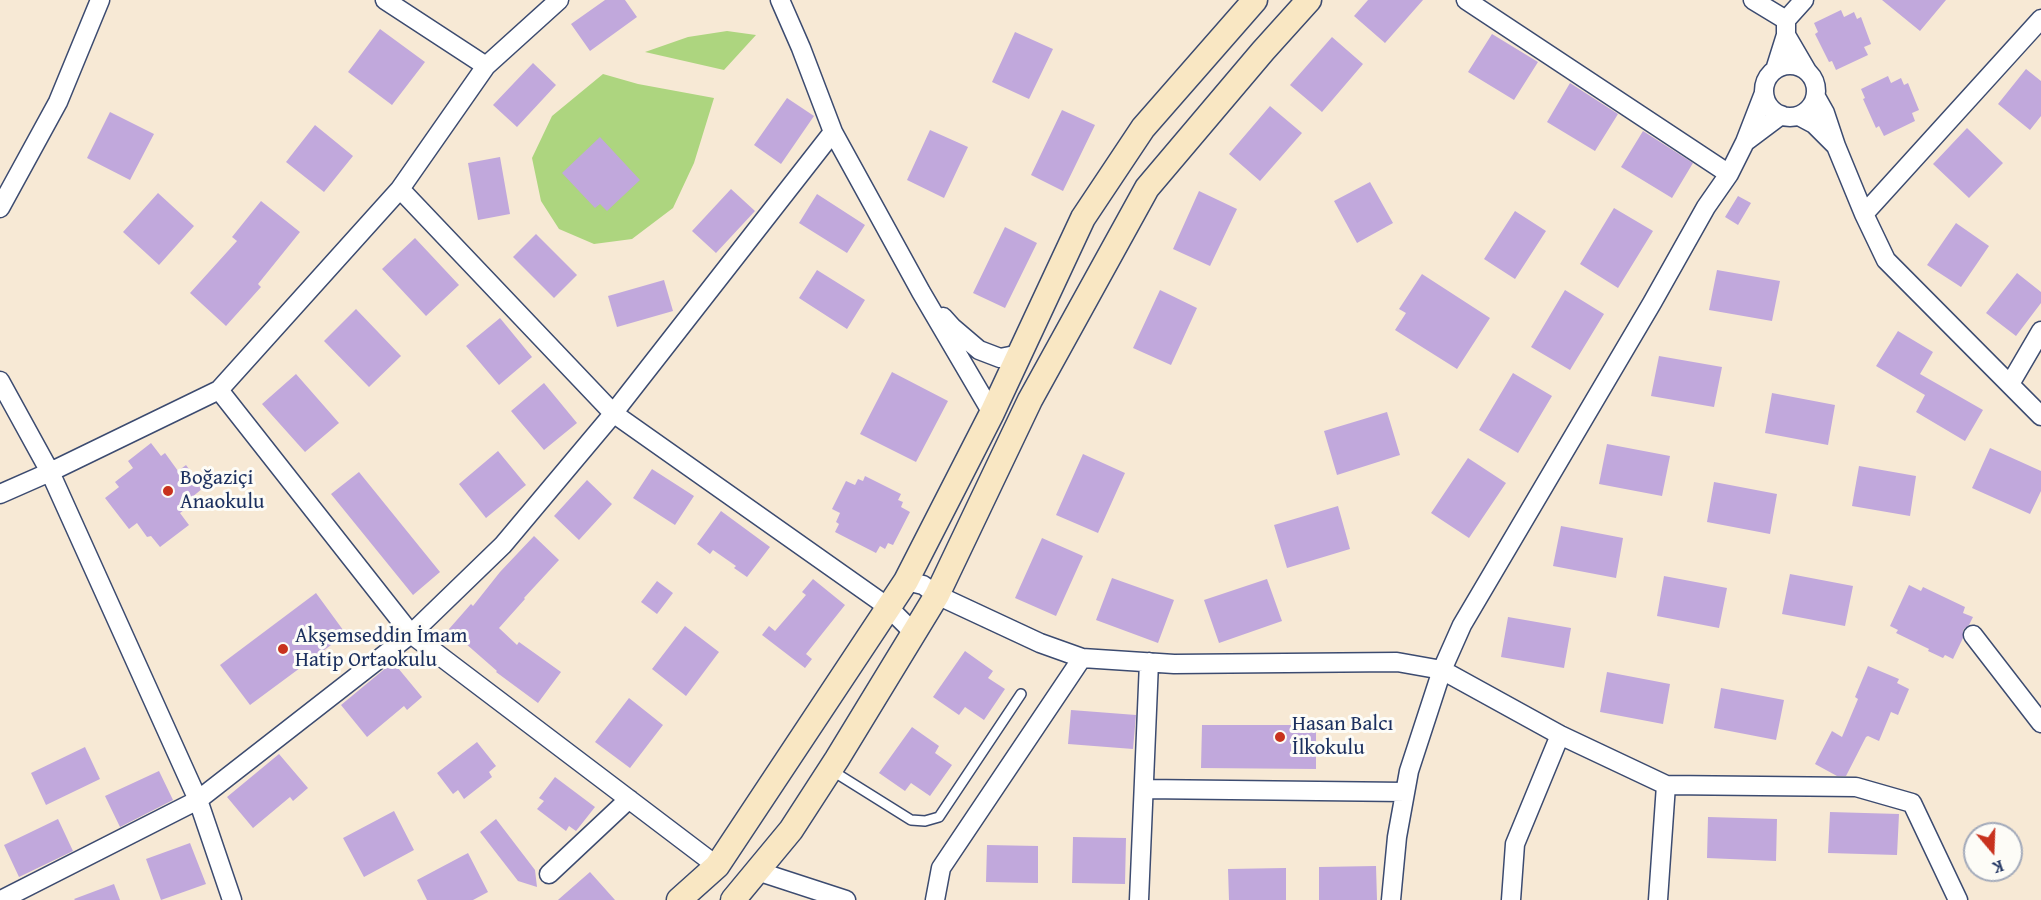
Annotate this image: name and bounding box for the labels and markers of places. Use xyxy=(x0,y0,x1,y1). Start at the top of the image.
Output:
place label: Boğaziçi Anaokulu xyxy=(180,466,264,516)
marker: Boğaziçi Anaokulu xyxy=(161,484,175,498)
place label: Akşemseddin İmam Hatip Ortaokulu xyxy=(295,624,467,674)
marker: Akşemseddin İmam Hatip Ortaokulu xyxy=(276,642,290,656)
place label: Hasan Balcı İlkokulu xyxy=(1292,712,1393,762)
marker: Hasan Balcı İlkokulu xyxy=(1273,730,1287,744)

